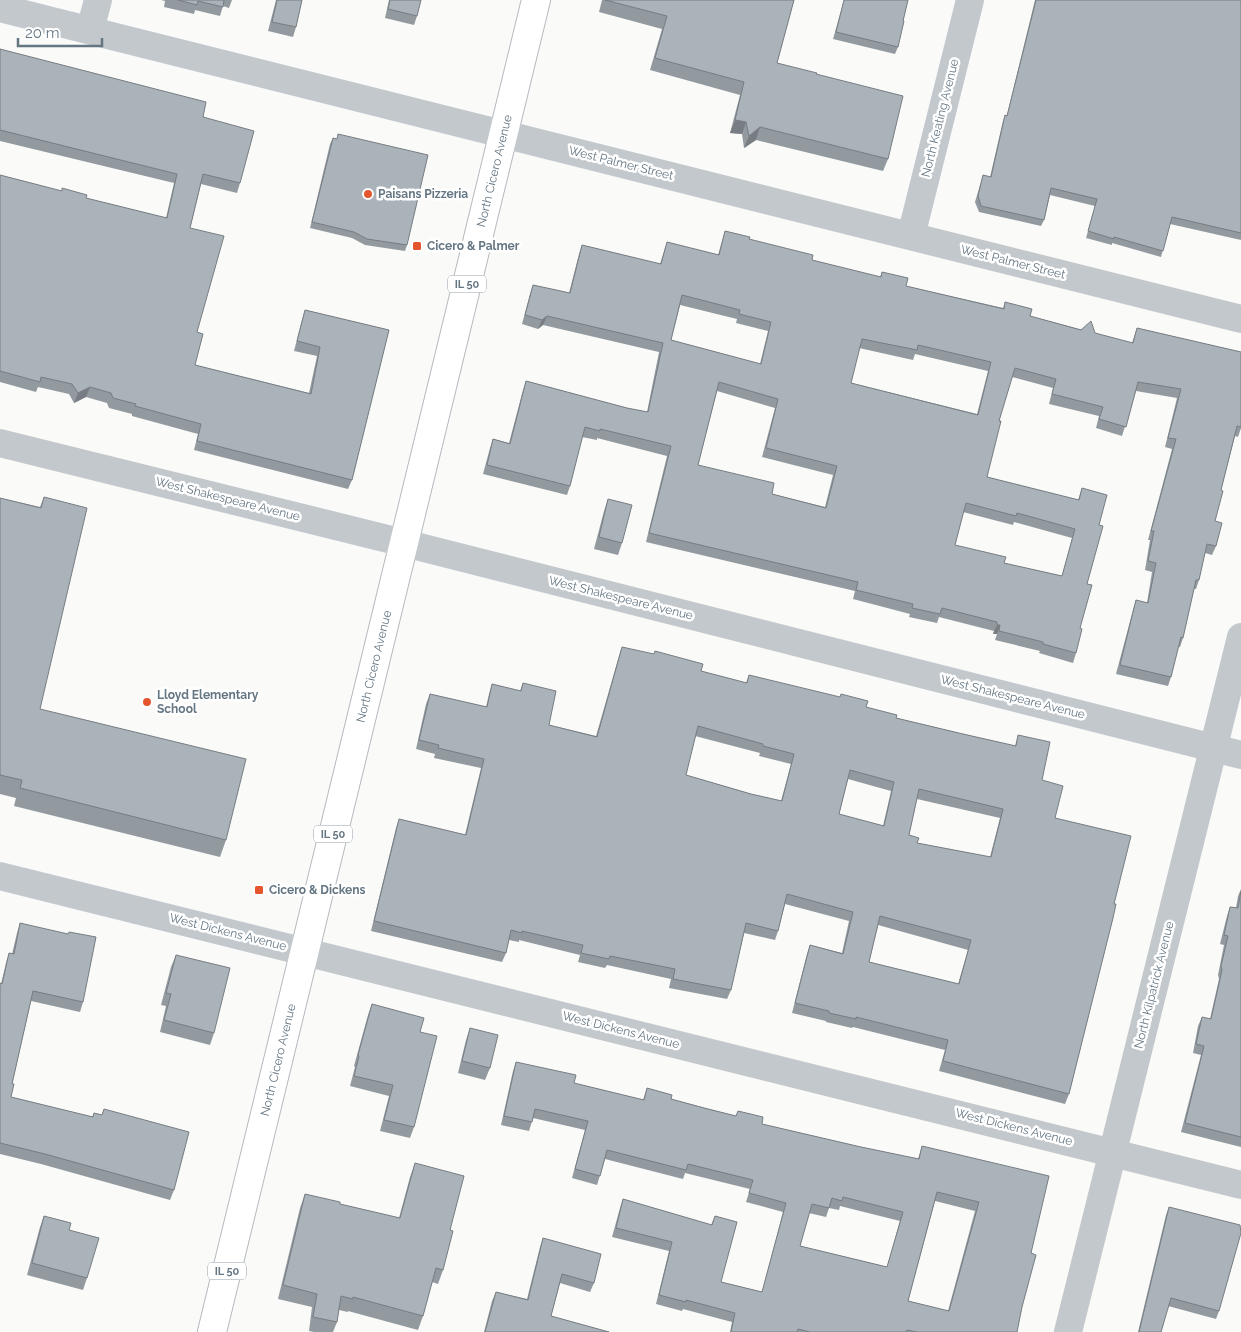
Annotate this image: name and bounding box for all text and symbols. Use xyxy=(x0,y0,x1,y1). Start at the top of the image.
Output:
scale bar xyxy=(18,15,101,47)
text: 20 m xyxy=(25,24,60,42)
street label: North Keating Avenue xyxy=(919,57,961,179)
street label: North Cicero Avenue xyxy=(474,113,515,228)
street label: West Palmer Street xyxy=(567,143,675,183)
place label: Paisans Pizzeria xyxy=(378,187,468,201)
marker: Paisans Pizzeria xyxy=(362,188,374,200)
place label: Cicero & Palmer xyxy=(427,239,520,253)
marker: Cicero & Palmer xyxy=(411,240,423,252)
street label: West Palmer Street xyxy=(959,242,1067,282)
road number: IL 50 xyxy=(448,276,486,292)
street label: West Shakespeare Avenue xyxy=(154,474,302,524)
street label: West Shakespeare Avenue xyxy=(547,573,695,623)
street label: North Cicero Avenue xyxy=(353,609,394,724)
street label: West Shakespeare Avenue xyxy=(939,672,1087,722)
place label: Lloyd Elementary School xyxy=(157,688,259,716)
marker: Lloyd Elementary School xyxy=(141,696,153,708)
road number: IL 50 xyxy=(314,826,352,842)
place label: Cicero & Dickens xyxy=(269,883,366,897)
marker: Cicero & Dickens xyxy=(253,884,265,896)
street label: West Dickens Avenue xyxy=(168,911,288,953)
street label: North Kilpatrick Avenue xyxy=(1131,920,1177,1050)
street label: North Cicero Avenue xyxy=(258,1002,299,1117)
street label: West Dickens Avenue xyxy=(561,1009,681,1051)
street label: West Dickens Avenue xyxy=(954,1106,1074,1148)
road number: IL 50 xyxy=(208,1262,246,1280)

